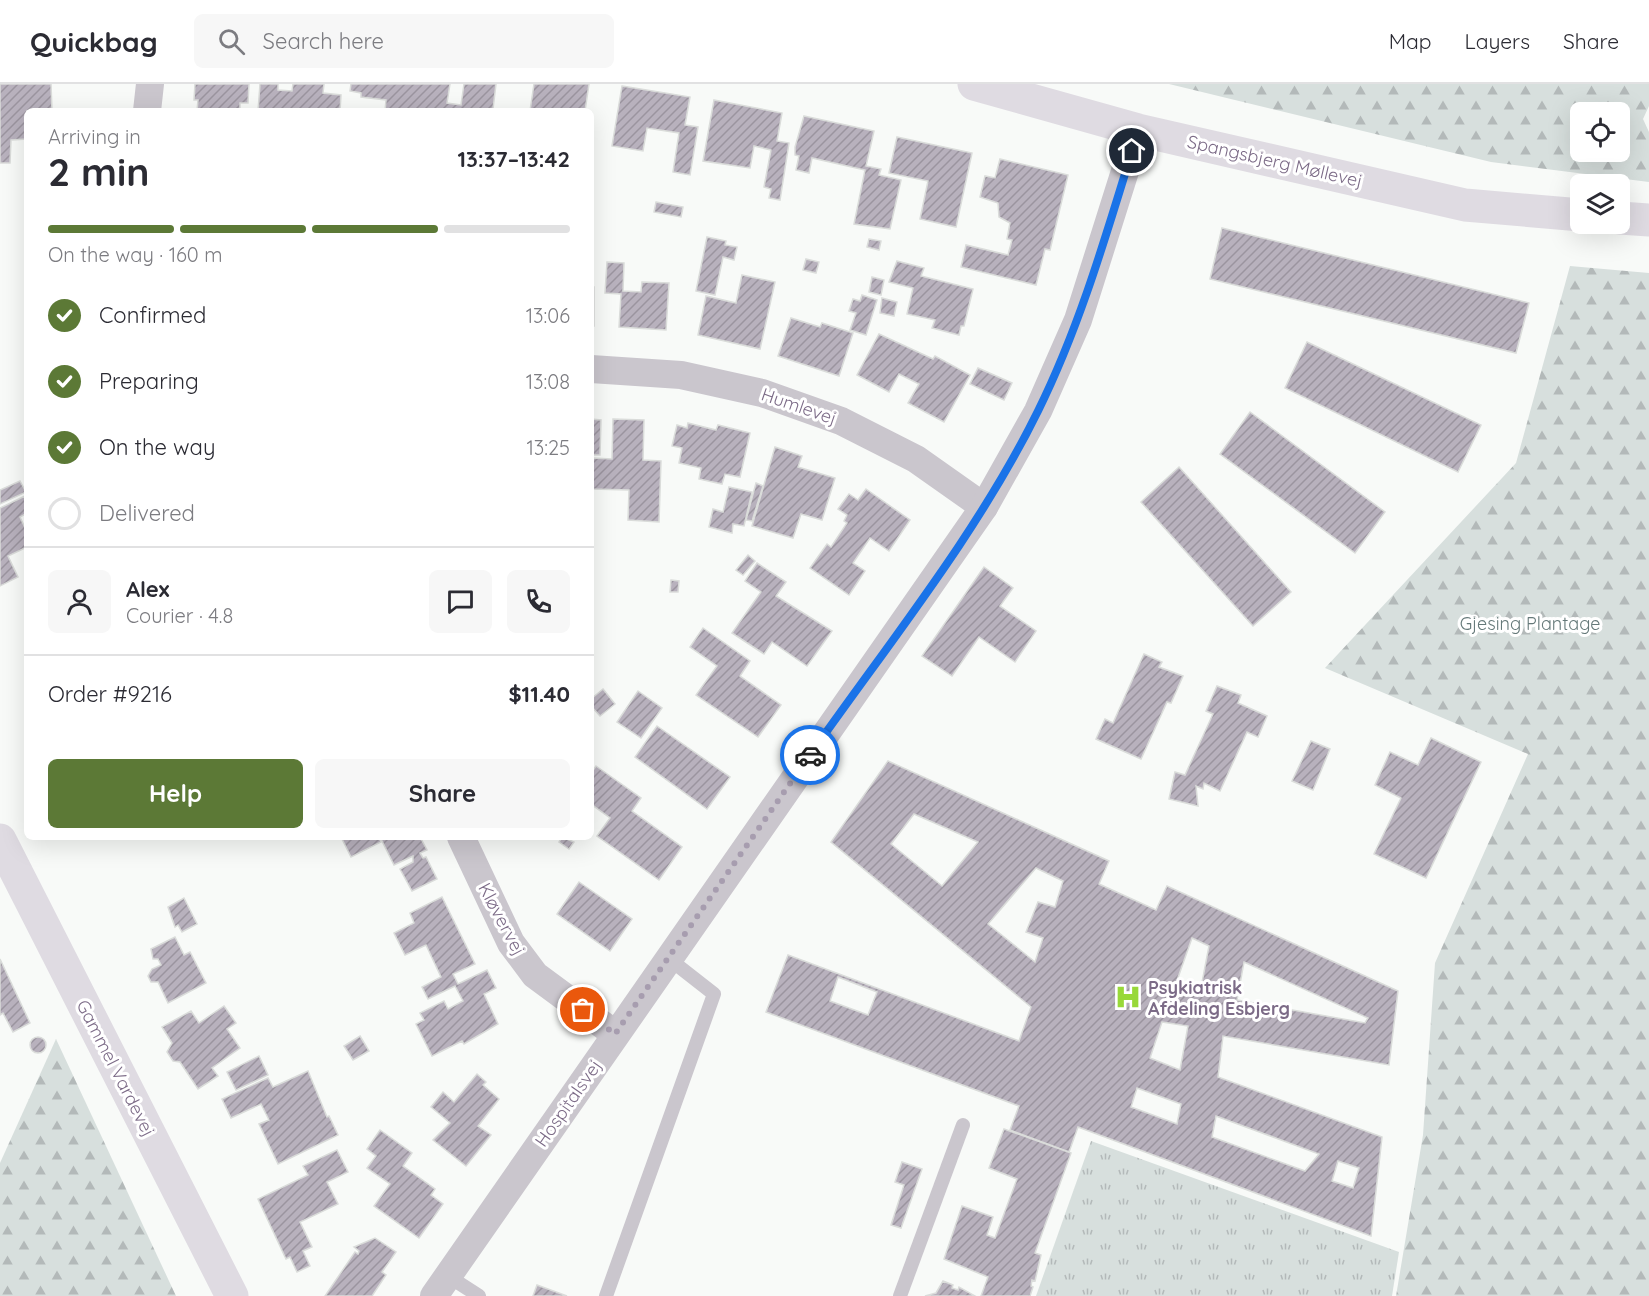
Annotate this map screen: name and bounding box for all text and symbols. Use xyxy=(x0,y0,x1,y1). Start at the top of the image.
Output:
search box xyxy=(194,14,614,68)
text: Quickbag xyxy=(30,24,158,59)
icon: search xyxy=(215,25,248,58)
text: Search here xyxy=(263,27,384,55)
text: Map xyxy=(1389,28,1432,54)
text: Layers xyxy=(1465,28,1530,54)
text: Share xyxy=(1563,28,1619,54)
map controls xyxy=(1570,102,1630,234)
button: locate xyxy=(1570,102,1630,162)
text: Arriving in xyxy=(48,124,141,149)
pin xyxy=(1106,125,1157,176)
street label: Spangsbjerg Møllevej xyxy=(1185,130,1365,192)
icon: home xyxy=(1115,134,1148,167)
text: 13:37–13:42 xyxy=(457,145,570,173)
text: 2 min xyxy=(48,147,150,196)
button: layers xyxy=(1570,174,1630,234)
text: On the way · 160 m xyxy=(48,242,222,267)
icon: check xyxy=(48,299,81,332)
text: Confirmed xyxy=(99,301,206,329)
text: 13:06 xyxy=(526,303,570,328)
icon: check xyxy=(48,365,81,398)
text: Preparing xyxy=(99,367,199,395)
text: 13:08 xyxy=(526,369,570,394)
street label: Humlevej xyxy=(758,382,840,430)
icon: check xyxy=(48,431,81,464)
text: On the way xyxy=(99,433,215,461)
text: 13:25 xyxy=(526,435,570,460)
text: Delivered xyxy=(99,499,195,527)
button: person xyxy=(48,570,111,633)
button: chat xyxy=(429,570,492,633)
button: phone xyxy=(507,570,570,633)
text: Alex xyxy=(126,575,169,603)
text: Courier · 4.8 xyxy=(126,603,233,628)
park label: Gjesing Plantage xyxy=(1460,612,1600,635)
text: Order #9216 xyxy=(48,680,172,708)
text: $11.40 xyxy=(508,680,570,708)
courier xyxy=(780,725,840,785)
icon: car xyxy=(794,739,827,772)
button: Help xyxy=(48,759,303,828)
button: Share xyxy=(315,759,570,828)
street label: Kløvervej xyxy=(473,879,531,959)
place label: Psykiatrisk Afdeling Esbjerg xyxy=(1148,976,1290,1020)
hospital icon: Psykiatrisk Afdeling Esbjerg xyxy=(1113,982,1143,1012)
pin xyxy=(557,984,608,1035)
icon: bag xyxy=(566,993,599,1026)
street label: Gammel Vardevej xyxy=(72,996,160,1140)
street label: Hospitalsvej xyxy=(530,1055,606,1151)

